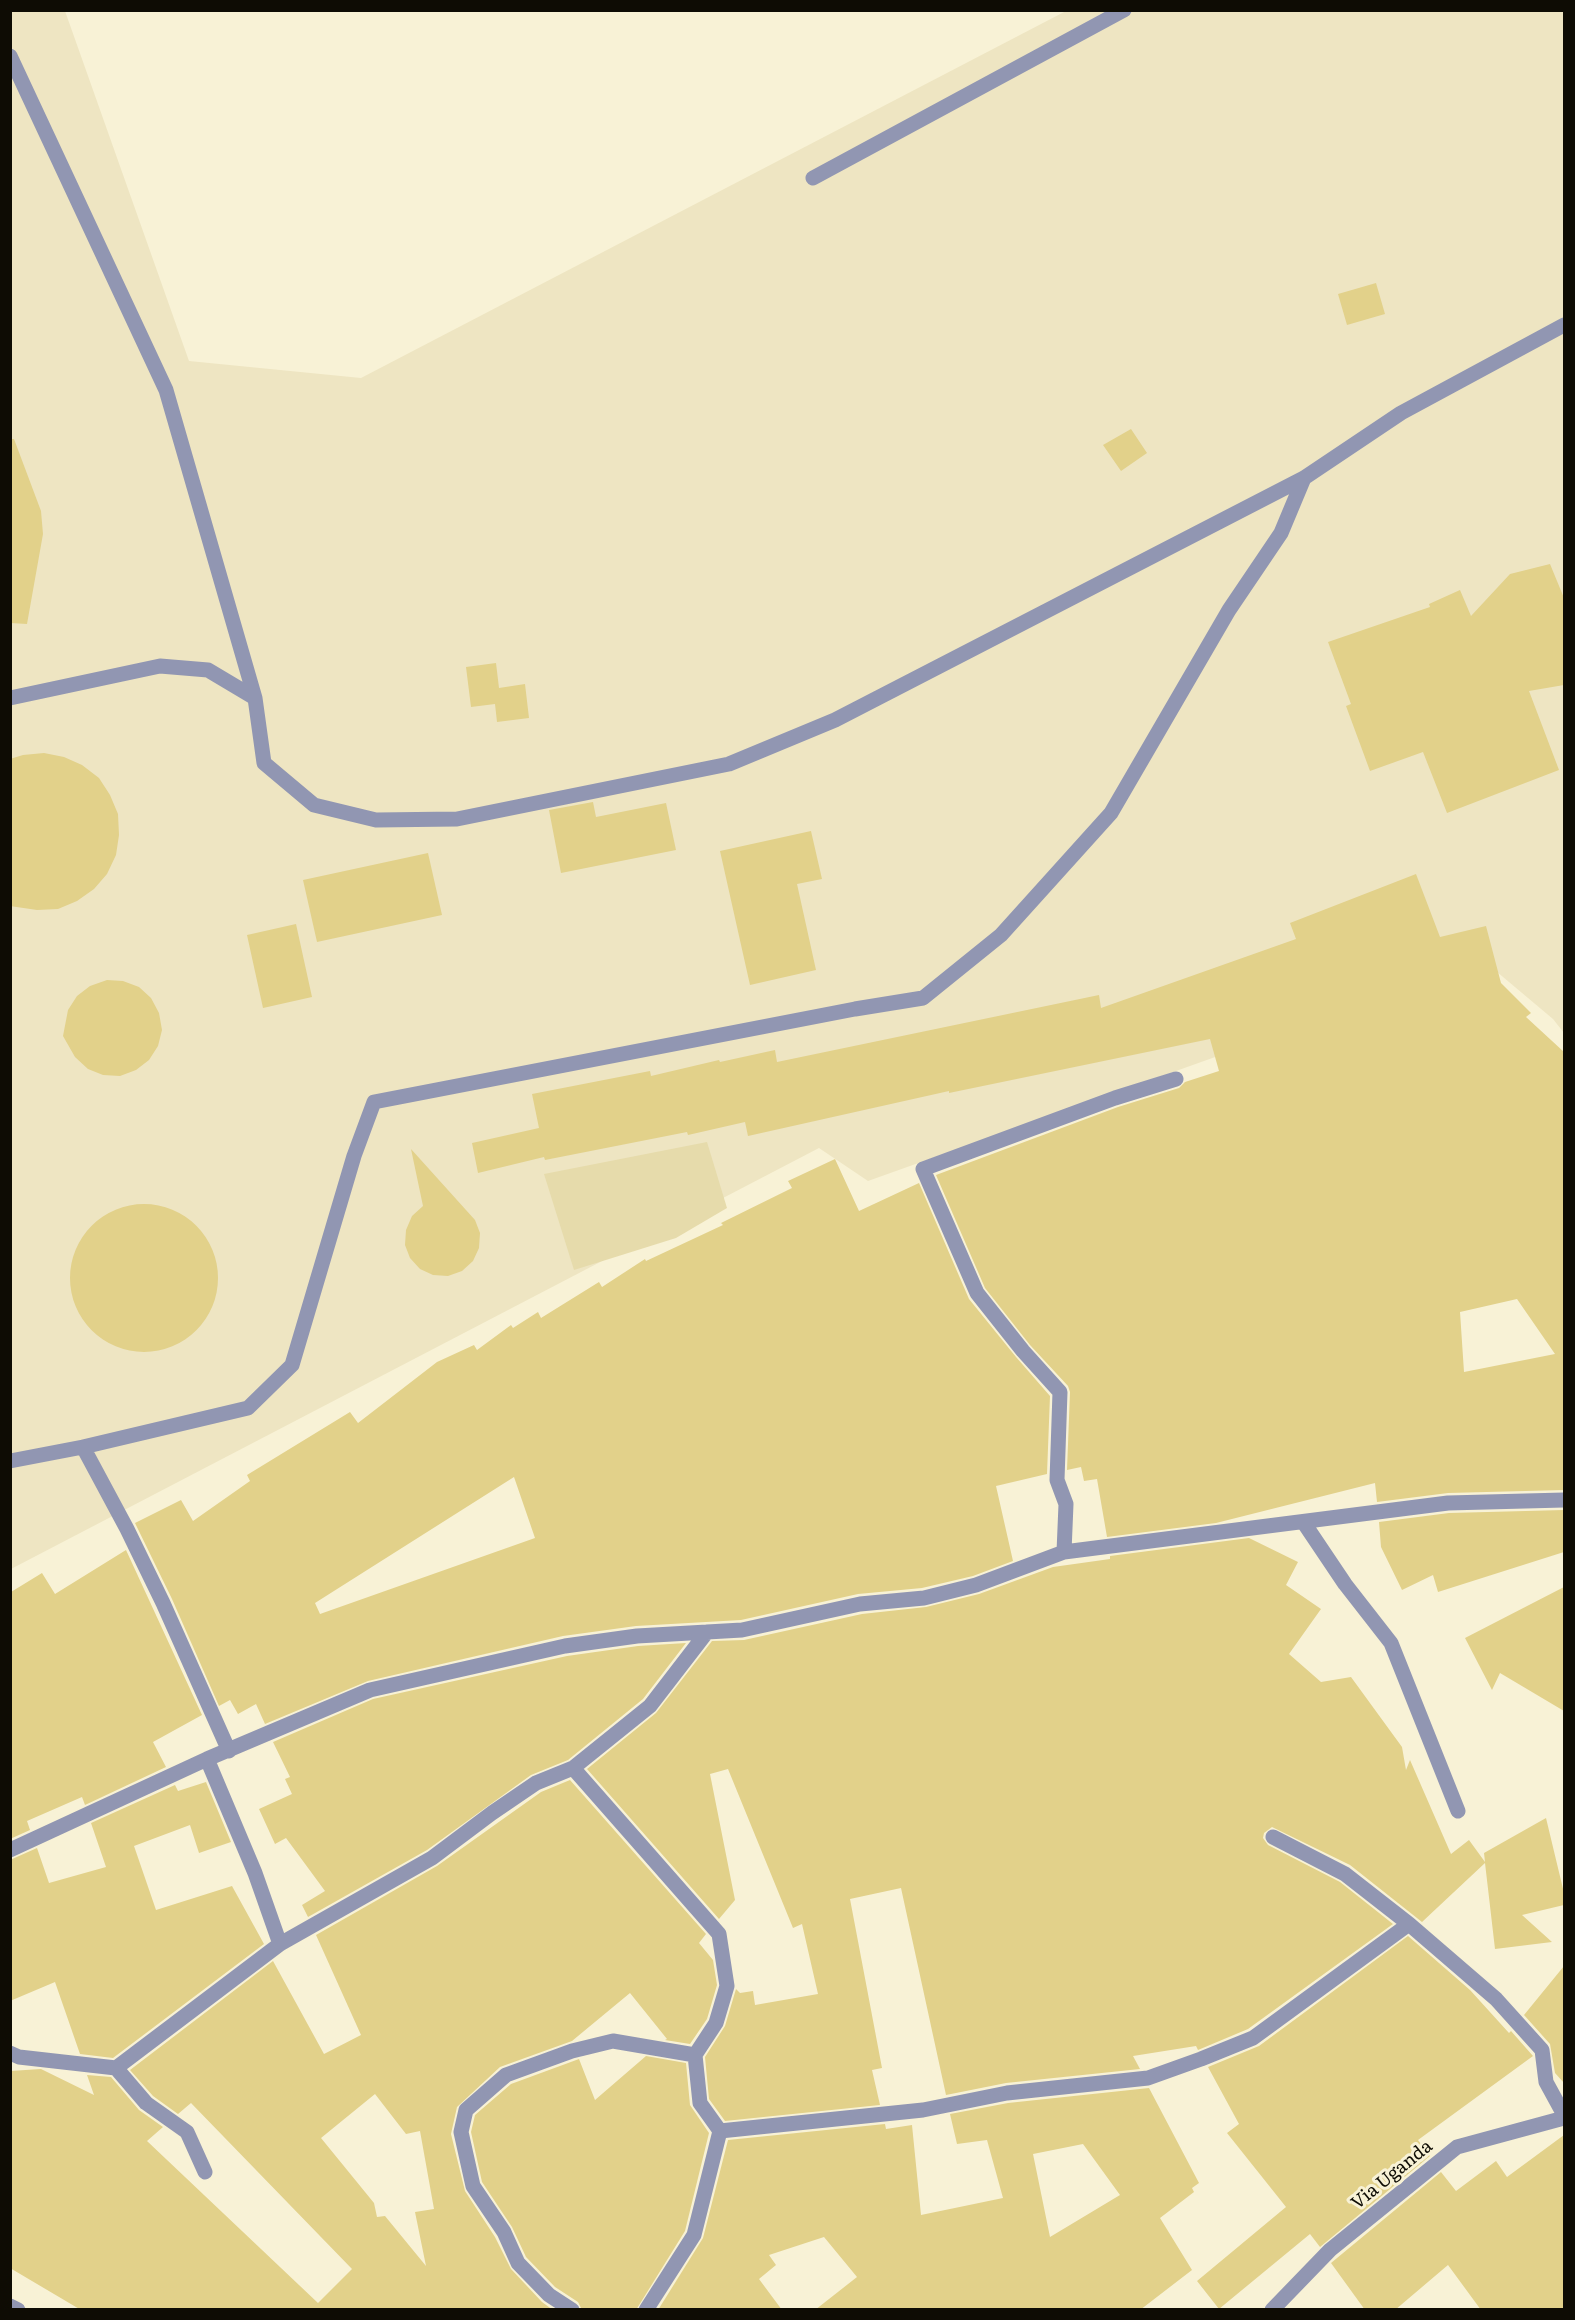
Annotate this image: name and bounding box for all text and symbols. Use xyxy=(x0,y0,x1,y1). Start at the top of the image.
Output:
street label: Via Uganda xyxy=(1347,2136,1437,2214)

